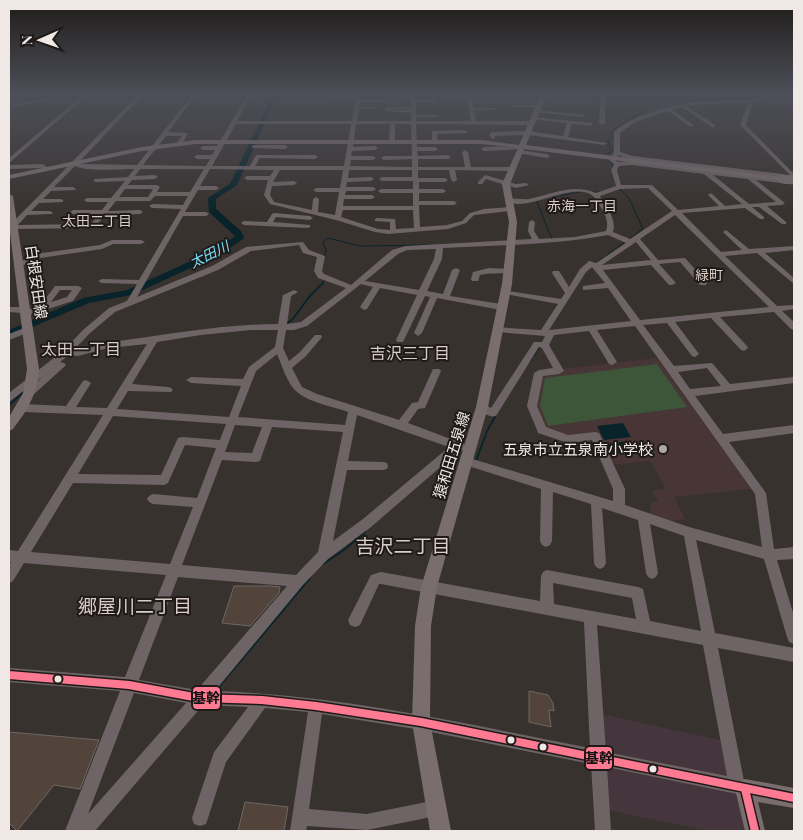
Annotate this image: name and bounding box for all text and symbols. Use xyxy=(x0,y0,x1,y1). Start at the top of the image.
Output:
north arrow xyxy=(15,15,65,65)
text: N xyxy=(17,35,36,46)
district label: 赤海一丁目 xyxy=(547,196,617,215)
district label: 太田二丁目 xyxy=(62,211,132,230)
water label: 太田川 xyxy=(186,235,234,272)
street label: 白根安田線 xyxy=(22,243,52,321)
district label: 緑町 xyxy=(695,265,723,284)
district label: 太田一丁目 xyxy=(41,338,121,359)
district label: 吉沢三丁目 xyxy=(370,342,450,363)
street label: 猿和田五泉線 xyxy=(428,409,474,501)
place label: 五泉市立五泉南小学校 xyxy=(503,439,653,459)
marker: 五泉市立五泉南小学校 xyxy=(657,443,669,455)
district label: 吉沢二丁目 xyxy=(355,532,451,558)
district label: 郷屋川二丁目 xyxy=(78,592,192,618)
unlabelled marker xyxy=(53,674,63,684)
line badge: 基幹 xyxy=(192,686,221,710)
text: 基幹 xyxy=(192,688,220,707)
unlabelled marker xyxy=(506,735,516,745)
unlabelled marker xyxy=(538,742,548,752)
line badge: 基幹 xyxy=(585,746,613,770)
text: 基幹 xyxy=(585,748,613,767)
unlabelled marker xyxy=(648,764,658,774)

